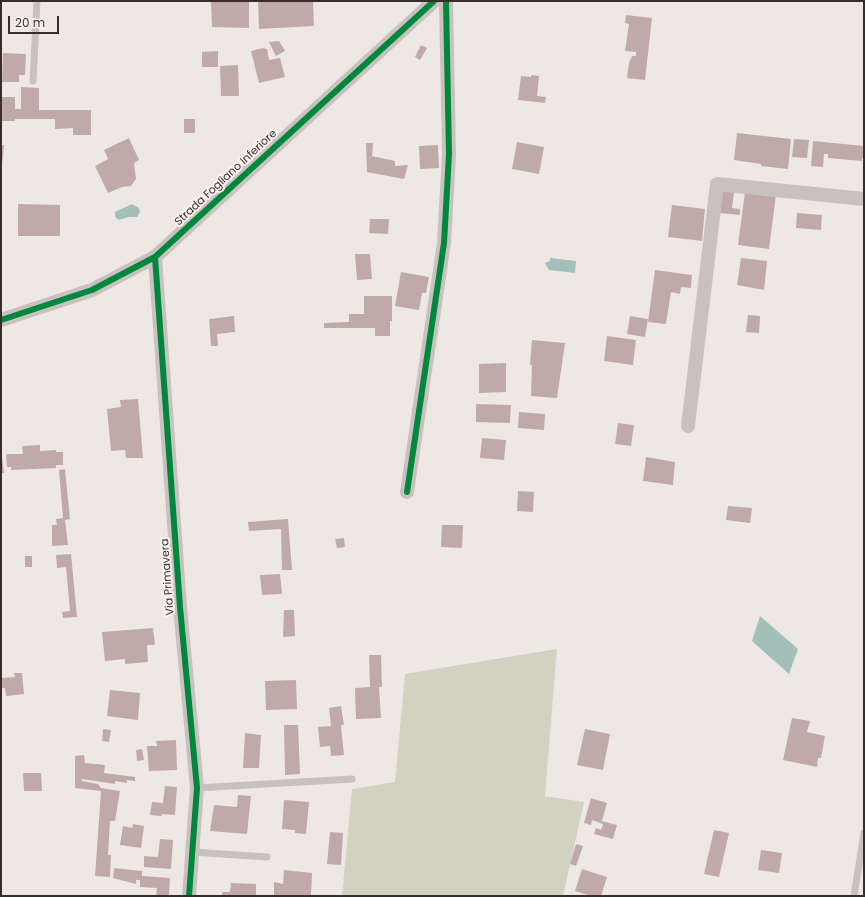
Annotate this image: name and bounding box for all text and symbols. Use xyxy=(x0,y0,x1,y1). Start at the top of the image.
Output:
scale bar xyxy=(10,8,61,34)
text: 20 m xyxy=(15,14,45,31)
street label: Strada Fogliano Inferiore xyxy=(172,127,280,229)
street label: Via Primavera xyxy=(159,538,177,616)

